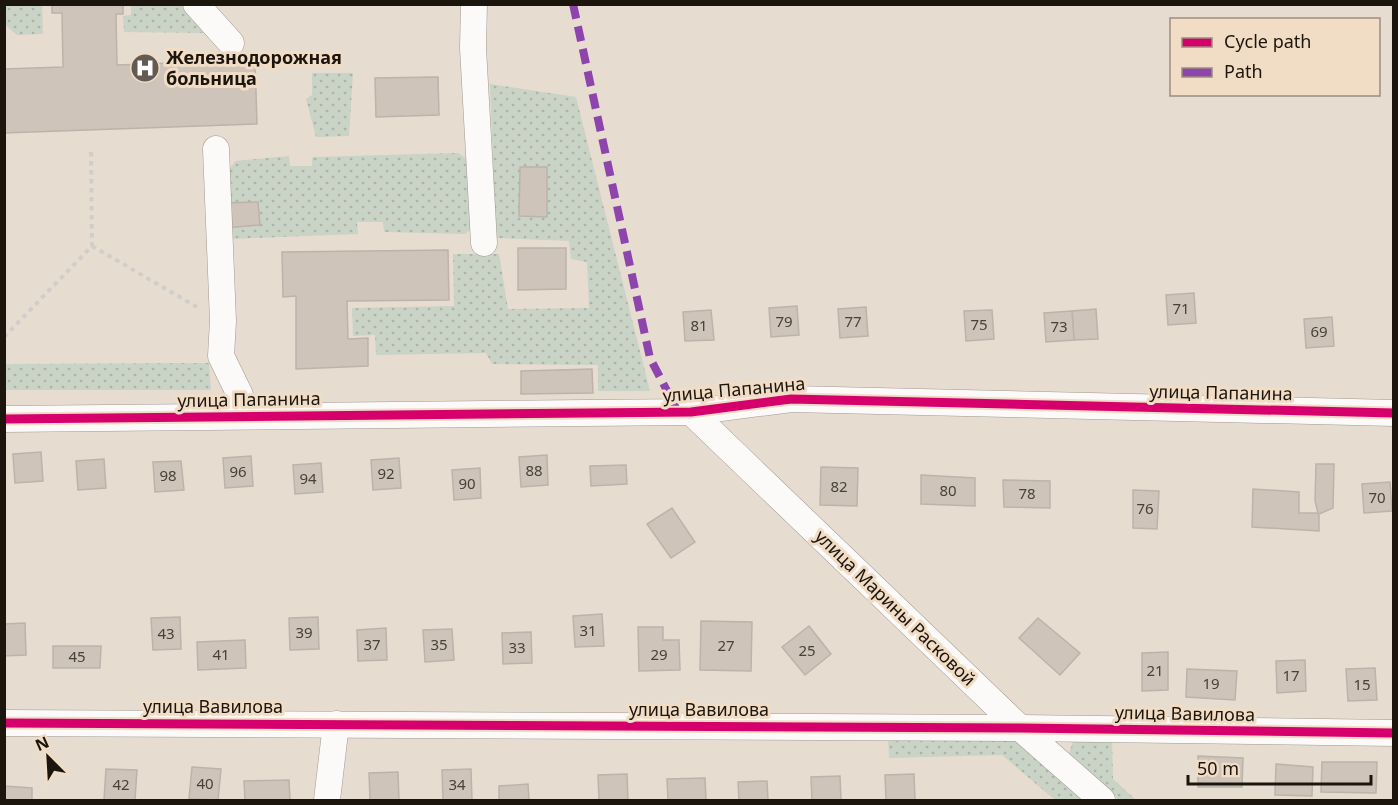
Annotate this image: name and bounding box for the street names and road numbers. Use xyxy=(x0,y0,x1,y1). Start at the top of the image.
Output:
street label: улица Папанина xyxy=(662,371,806,407)
street label: улица Папанина xyxy=(1149,379,1293,405)
street label: улица Папанина xyxy=(177,386,321,412)
street label: улица Марины Расковой xyxy=(810,524,981,691)
street label: улица Вавилова xyxy=(143,694,283,718)
street label: улица Вавилова xyxy=(629,697,769,721)
street label: улица Вавилова xyxy=(1115,700,1255,726)

